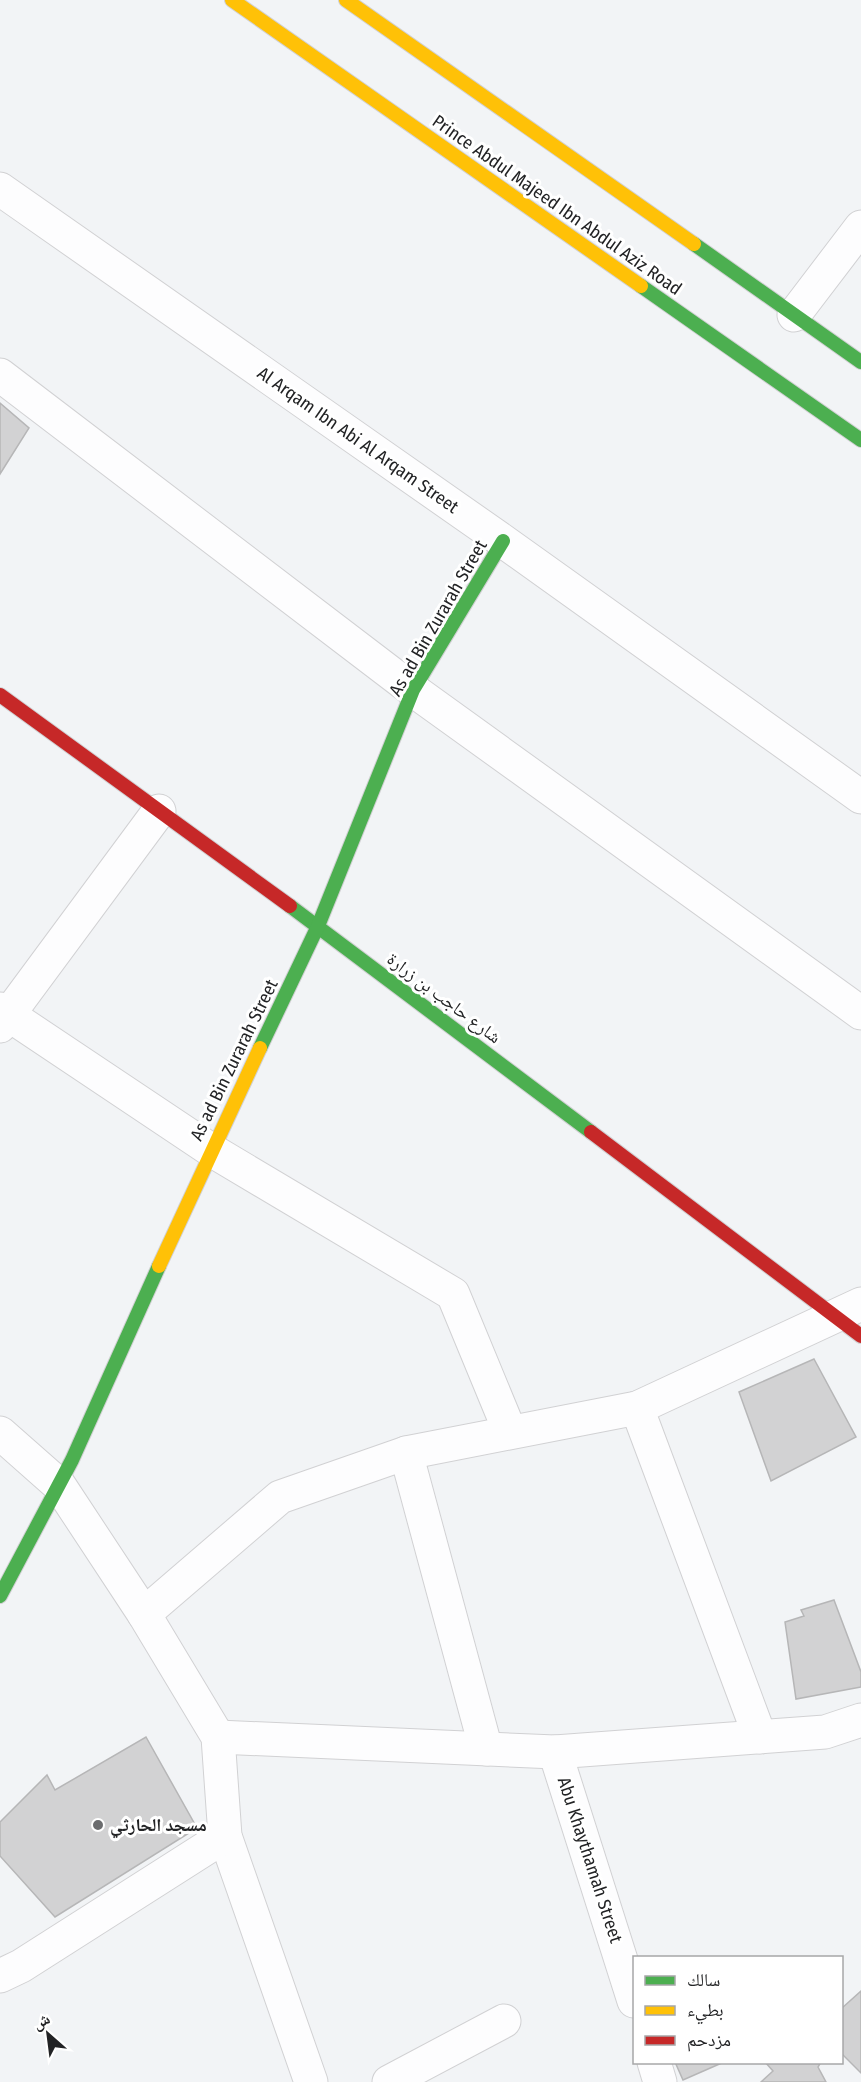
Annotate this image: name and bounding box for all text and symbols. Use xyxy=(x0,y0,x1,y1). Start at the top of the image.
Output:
street label: Prince Abdul Majeed Ibn Abdul Aziz Road xyxy=(428,110,686,300)
street label: Al Arqam Ibn Abi Al Arqam Street xyxy=(253,362,463,518)
street label: As ad Bin Zurarah Street xyxy=(384,536,492,700)
street label: شارع حاجب بن زرارة xyxy=(383,948,505,1048)
street label: As ad Bin Zurarah Street xyxy=(185,976,283,1144)
street label: Abu Khaythamah Street xyxy=(553,1774,627,1946)
place label: مسجد الحارثي xyxy=(110,1814,207,1839)
marker: مسجد الحارثي xyxy=(91,1818,105,1832)
legend xyxy=(633,1956,843,2064)
text: سالك xyxy=(687,1969,720,1991)
text: بطيء xyxy=(687,1999,724,2025)
north arrow xyxy=(18,2004,78,2064)
text: ش xyxy=(29,2009,53,2034)
text: مزدحم xyxy=(687,2029,731,2052)

